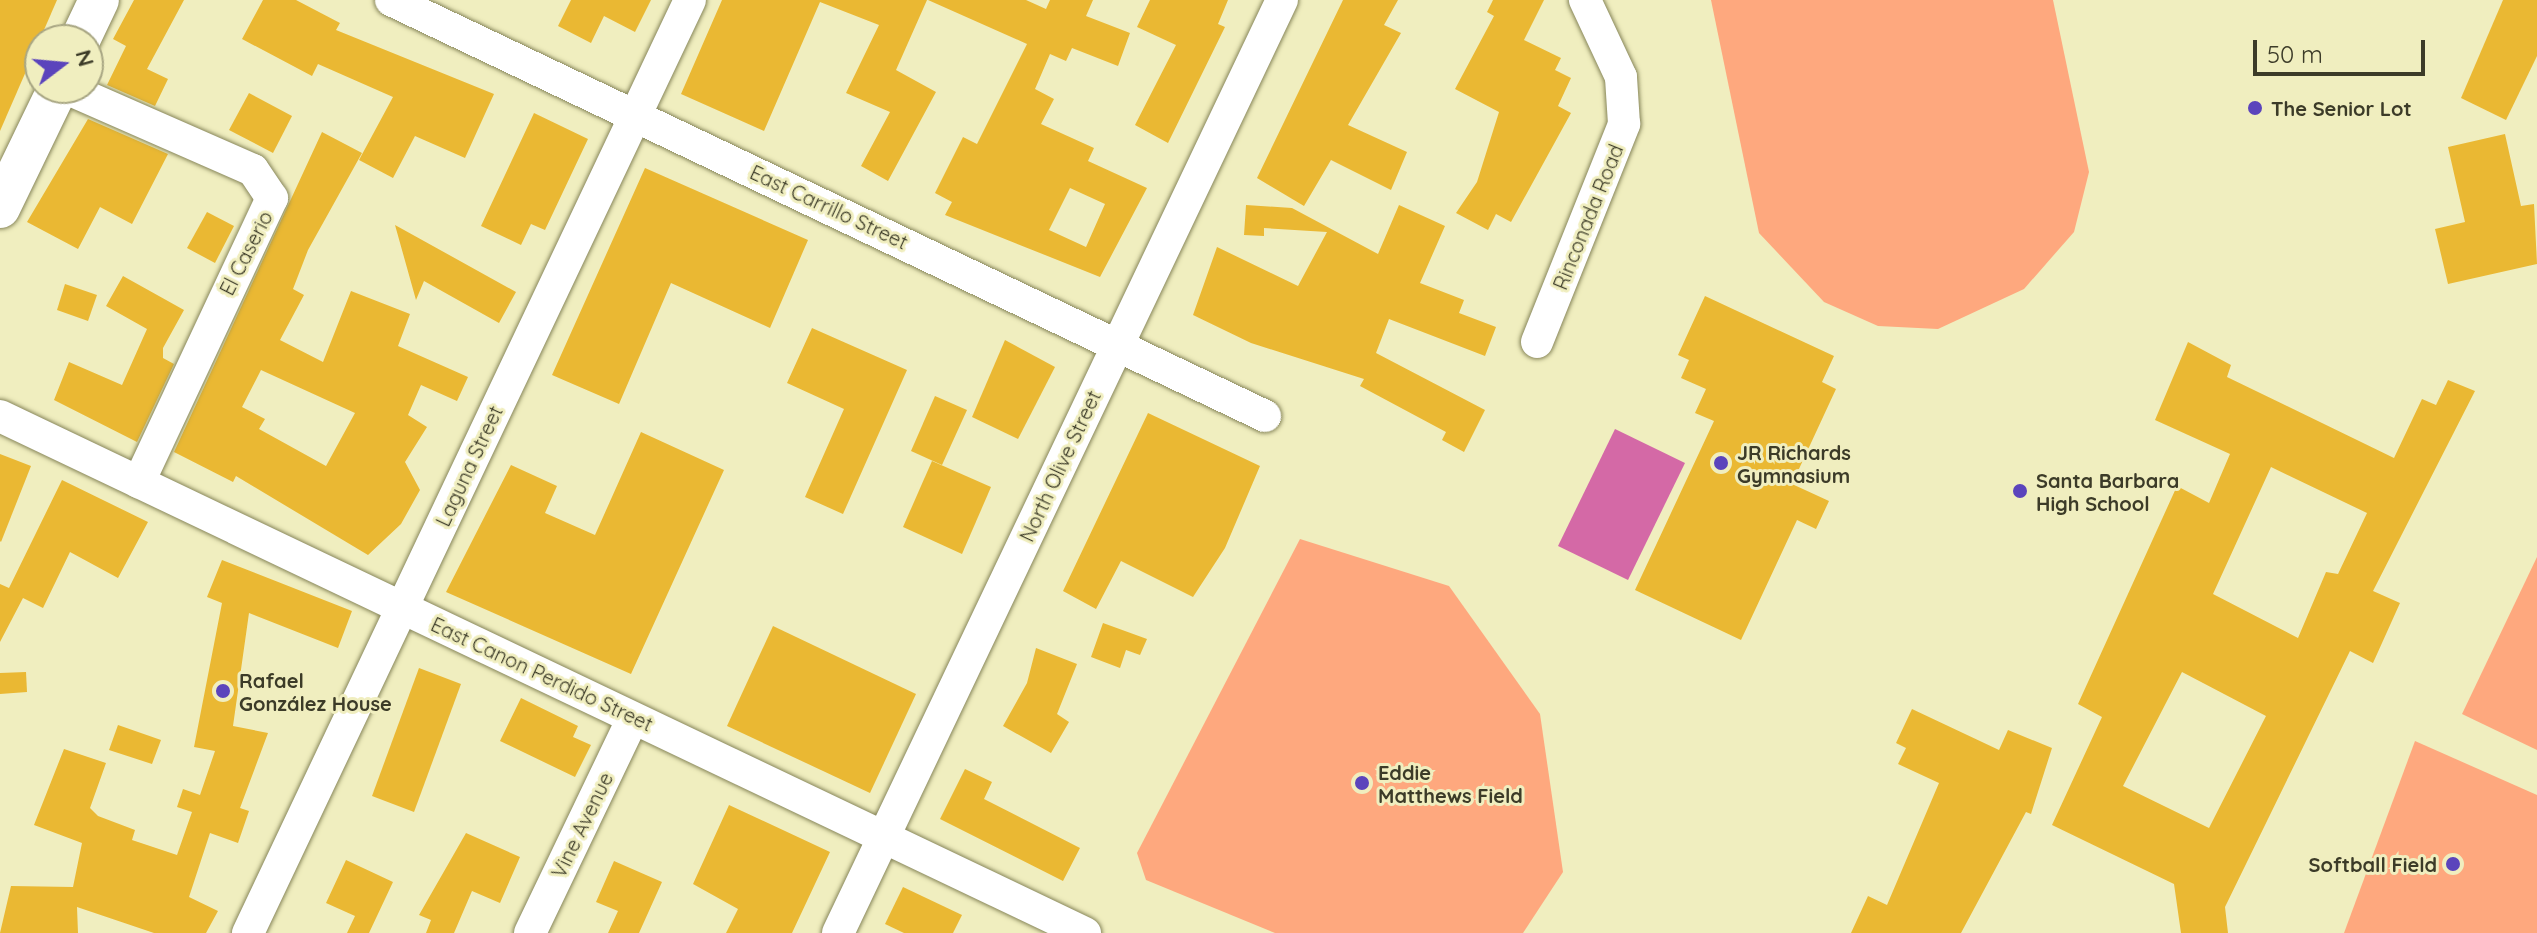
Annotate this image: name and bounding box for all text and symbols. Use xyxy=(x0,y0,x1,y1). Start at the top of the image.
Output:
north arrow xyxy=(24,24,104,104)
scale bar xyxy=(2257,24,2429,74)
text: 50 m xyxy=(2267,39,2323,69)
text: N xyxy=(69,46,101,70)
place label: The Senior Lot xyxy=(2271,96,2412,120)
marker: The Senior Lot xyxy=(2246,99,2264,117)
street label: Rinconada Road xyxy=(1548,141,1628,293)
street label: East Carrillo Street xyxy=(746,160,912,254)
street label: El Caserio xyxy=(215,207,277,299)
street label: North Olive Street xyxy=(1014,387,1106,545)
street label: Laguna Street xyxy=(431,402,507,530)
place label: JR Richards Gymnasium xyxy=(1737,440,1851,487)
marker: JR Richards Gymnasium xyxy=(1712,454,1730,472)
place label: Santa Barbara High School xyxy=(2036,468,2179,515)
marker: Santa Barbara High School xyxy=(2011,482,2029,500)
street label: East Canon Perdido Street xyxy=(427,612,657,736)
place label: Rafael González House xyxy=(239,668,392,715)
marker: Rafael González House xyxy=(214,682,232,700)
place label: Eddie Matthews Field xyxy=(1378,760,1523,807)
street label: Vine Avenue xyxy=(546,768,618,882)
marker: Eddie Matthews Field xyxy=(1353,774,1371,792)
place label: Softball Field xyxy=(2309,852,2437,876)
marker: Softball Field xyxy=(2444,855,2462,873)

